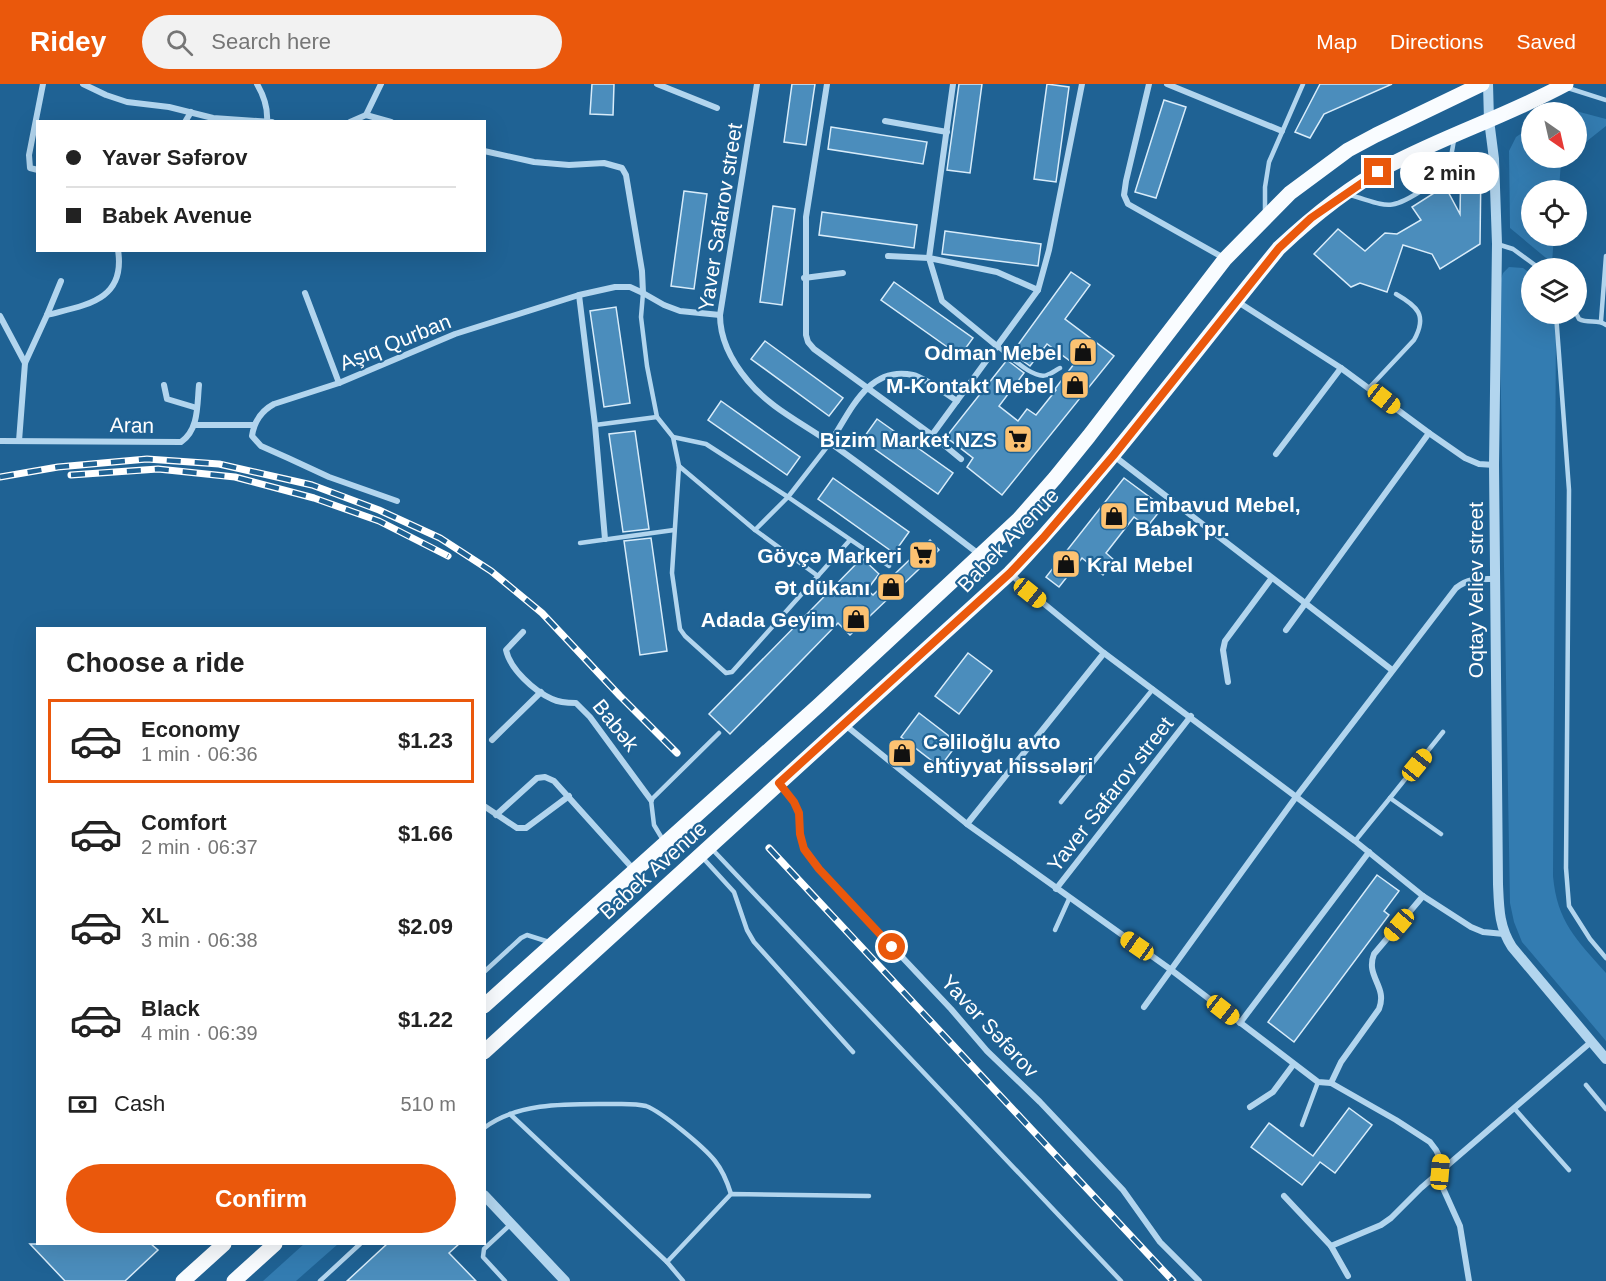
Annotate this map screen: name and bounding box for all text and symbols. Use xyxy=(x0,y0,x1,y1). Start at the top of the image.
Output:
search box xyxy=(142,15,562,69)
text: Ridey xyxy=(30,26,106,57)
icon: search xyxy=(163,26,196,59)
text: Search here xyxy=(211,29,331,54)
text: Map xyxy=(1316,30,1357,53)
text: Directions xyxy=(1390,30,1483,53)
text: Saved xyxy=(1516,30,1576,53)
north arrow xyxy=(1521,102,1587,168)
map controls xyxy=(1521,102,1587,324)
street label: Yaver Safarov street xyxy=(694,121,746,313)
text: Yavər Səfərov xyxy=(102,145,248,170)
callout: 2 min xyxy=(1399,151,1498,193)
route end xyxy=(1364,158,1391,185)
text: 2 min xyxy=(1423,162,1476,184)
button: locate xyxy=(1521,180,1587,246)
text: Babek Avenue xyxy=(102,203,252,228)
button: layers xyxy=(1521,258,1587,324)
street label: Aşıq Qurban xyxy=(336,309,454,375)
shop icon: Odman Mebel xyxy=(1067,336,1099,368)
place label: Odman Mebel xyxy=(924,341,1062,364)
shop icon: M-Kontakt Mebel xyxy=(1059,369,1091,401)
place label: M-Kontakt Mebel xyxy=(886,374,1054,397)
car xyxy=(1364,381,1404,417)
street label: Aran xyxy=(110,413,154,437)
supermarket icon: Bizim Market NZS xyxy=(1002,423,1034,455)
place label: Bizim Market NZS xyxy=(820,428,997,451)
street label: Babek Avenue xyxy=(953,483,1063,597)
place label: Embavud Mebel, Babək pr. xyxy=(1135,493,1301,540)
shop icon: Embavud Mebel, Babək pr. xyxy=(1098,500,1130,532)
street label: Oqtay Veliev street xyxy=(1464,502,1487,678)
supermarket icon: Göyçə Markeri xyxy=(907,539,939,571)
place label: Göyçə Markeri xyxy=(757,544,902,567)
shop icon: Kral Mebel xyxy=(1050,548,1082,580)
place label: Kral Mebel xyxy=(1087,553,1193,576)
shop icon: Ət dükanı xyxy=(875,571,907,603)
car xyxy=(1010,575,1050,611)
place label: Ət dükanı xyxy=(774,576,870,599)
shop icon: Adada Geyim xyxy=(840,603,872,635)
place label: Adada Geyim xyxy=(701,608,835,631)
text: Choose a ride xyxy=(66,648,245,678)
street label: Babək xyxy=(588,695,644,756)
street label: Yaver Safarov street xyxy=(1042,712,1178,876)
icon: car xyxy=(69,714,123,768)
text: Economy xyxy=(141,717,240,742)
text: $1.23 xyxy=(398,728,453,753)
place label: Cəliloğlu avto ehtiyyat hissələri xyxy=(923,730,1093,777)
shop icon: Cəliloğlu avto ehtiyyat hissələri xyxy=(886,737,918,769)
text: 1 min · 06:36 xyxy=(141,743,258,765)
car xyxy=(1399,745,1435,785)
icon: car xyxy=(69,807,123,861)
text: Comfort xyxy=(141,810,227,835)
street label: Babek Avenue xyxy=(595,816,711,924)
text: $1.66 xyxy=(398,821,453,846)
text: 2 min · 06:37 xyxy=(141,836,258,858)
icon: car xyxy=(69,900,123,954)
text: XL xyxy=(141,903,169,928)
car xyxy=(1381,905,1417,945)
text: $2.09 xyxy=(398,914,453,939)
car xyxy=(1117,928,1157,964)
text: 3 min · 06:38 xyxy=(141,929,258,951)
route start xyxy=(878,933,905,960)
street label: Yavər Səfərov xyxy=(937,970,1044,1082)
car xyxy=(1203,992,1243,1028)
icon: car xyxy=(69,993,123,1047)
text: Black xyxy=(141,996,200,1021)
text: $1.22 xyxy=(398,1007,453,1032)
text: 4 min · 06:39 xyxy=(141,1022,258,1044)
icon: cash xyxy=(66,1088,99,1121)
text: Cash xyxy=(114,1091,165,1116)
text: 510 m xyxy=(400,1093,456,1115)
car xyxy=(1429,1153,1451,1191)
button: Confirm xyxy=(66,1164,456,1233)

